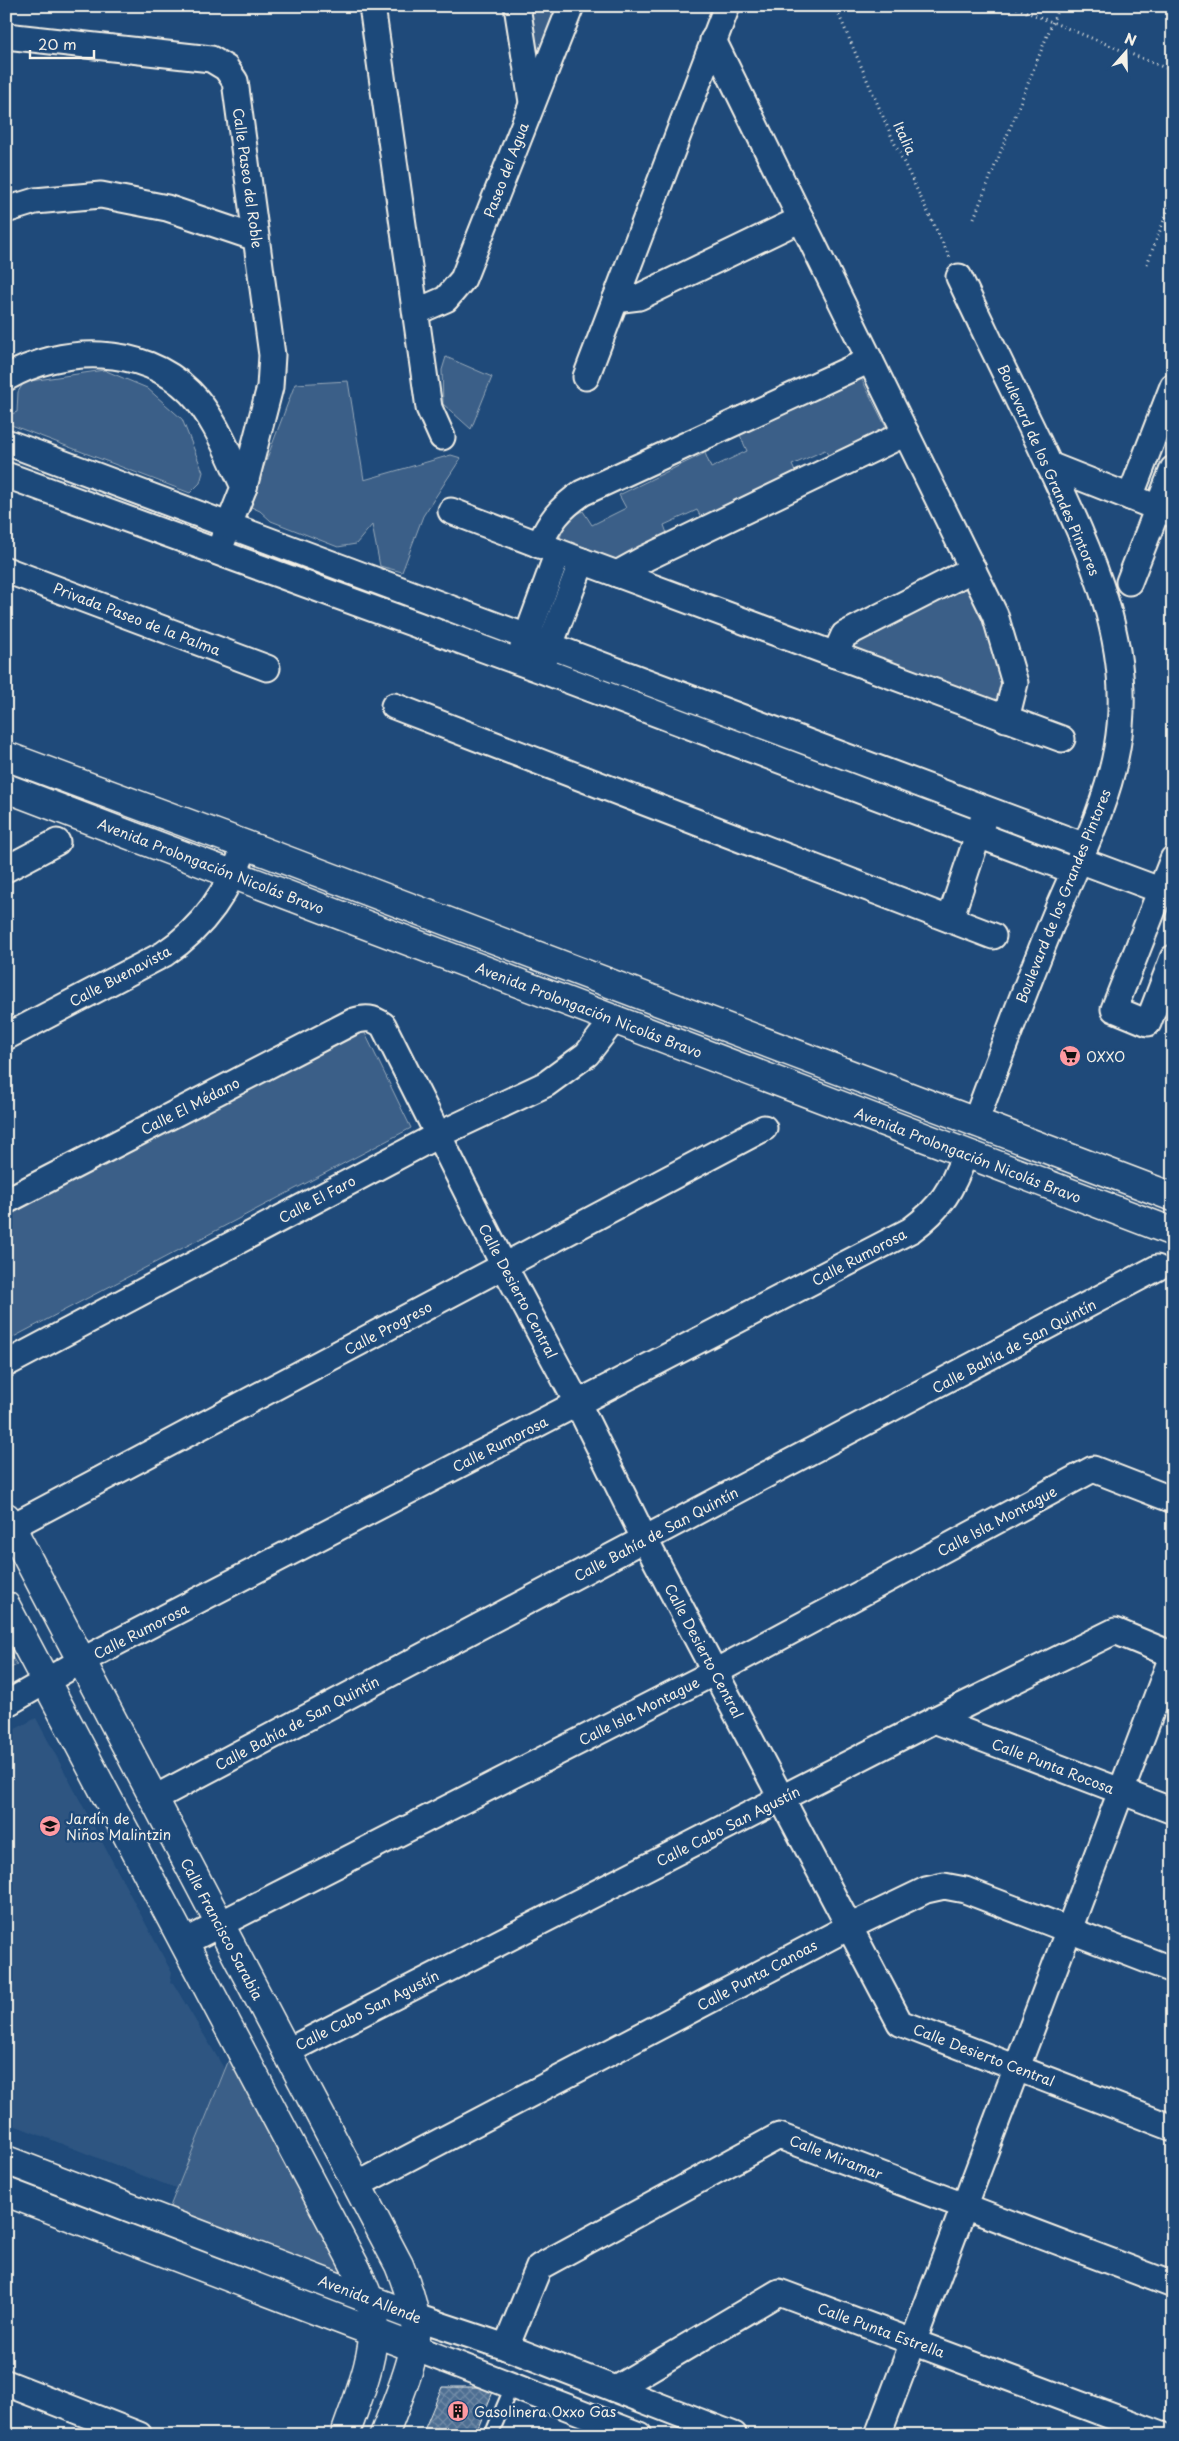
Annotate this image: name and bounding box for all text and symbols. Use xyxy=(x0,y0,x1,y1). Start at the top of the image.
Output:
scale bar xyxy=(30,28,94,60)
north arrow xyxy=(1102,28,1152,78)
text: N xyxy=(1122,28,1139,51)
text: 20 m xyxy=(38,32,77,55)
street label: Calle Paseo del Roble xyxy=(228,106,268,250)
street label: Italia xyxy=(888,118,922,159)
street label: Paseo del Agua xyxy=(478,119,534,221)
street label: Boulevard de los Grandes Pintores xyxy=(993,361,1105,579)
street label: Privada Paseo de la Palma xyxy=(50,577,224,661)
street label: Boulevard de los Grandes Pintores xyxy=(1010,786,1116,1006)
street label: Avenida Prolongación Nicolás Bravo xyxy=(95,813,328,919)
street label: Calle Buenavista xyxy=(65,940,175,1012)
street label: Avenida Prolongación Nicolás Bravo xyxy=(473,957,706,1063)
supermarket icon: OXXO xyxy=(1058,1044,1082,1068)
place label: OXXO xyxy=(1086,1046,1125,1067)
street label: Calle El Médano xyxy=(137,1072,243,1140)
street label: Avenida Prolongación Nicolás Bravo xyxy=(852,1102,1085,1208)
street label: Calle El Faro xyxy=(275,1170,359,1228)
street label: Calle Desierto Central xyxy=(474,1220,562,1362)
street label: Calle Rumorosa xyxy=(808,1223,910,1291)
street label: Calle Bahía de San Quintín xyxy=(928,1294,1100,1398)
street label: Calle Progreso xyxy=(340,1296,436,1360)
street label: Calle Rumorosa xyxy=(449,1411,552,1477)
street label: Calle Isla Montague xyxy=(933,1480,1061,1561)
street label: Calle Bahía de San Quintín xyxy=(570,1482,742,1586)
street label: Calle Desierto Central xyxy=(660,1580,748,1722)
street label: Calle Rumorosa xyxy=(90,1598,193,1664)
street label: Calle Bahía de San Quintín xyxy=(211,1671,383,1775)
street label: Calle Isla Montague xyxy=(575,1671,703,1751)
street label: Calle Punta Rocosa xyxy=(989,1733,1118,1799)
street label: Calle Cabo San Agustín xyxy=(653,1781,803,1871)
place label: Jardín de Niños Malintzin xyxy=(66,1808,171,1845)
school or university icon: Jardín de Niños Malintzin xyxy=(38,1814,62,1838)
street label: Calle Francisco Sarabia xyxy=(176,1854,269,2004)
street label: Calle Punta Canoas xyxy=(693,1934,821,2016)
street label: Calle Cabo San Agustín xyxy=(292,1965,442,2055)
street label: Calle Desierto Central xyxy=(910,2018,1058,2092)
street label: Calle Miramar xyxy=(786,2130,886,2185)
street label: Avenida Allende xyxy=(315,2270,425,2328)
street label: Calle Punta Estrella xyxy=(814,2297,948,2363)
building icon: Gasolinera Oxxo Gas xyxy=(446,2399,470,2423)
place label: Gasolinera Oxxo Gas xyxy=(474,2401,616,2422)

